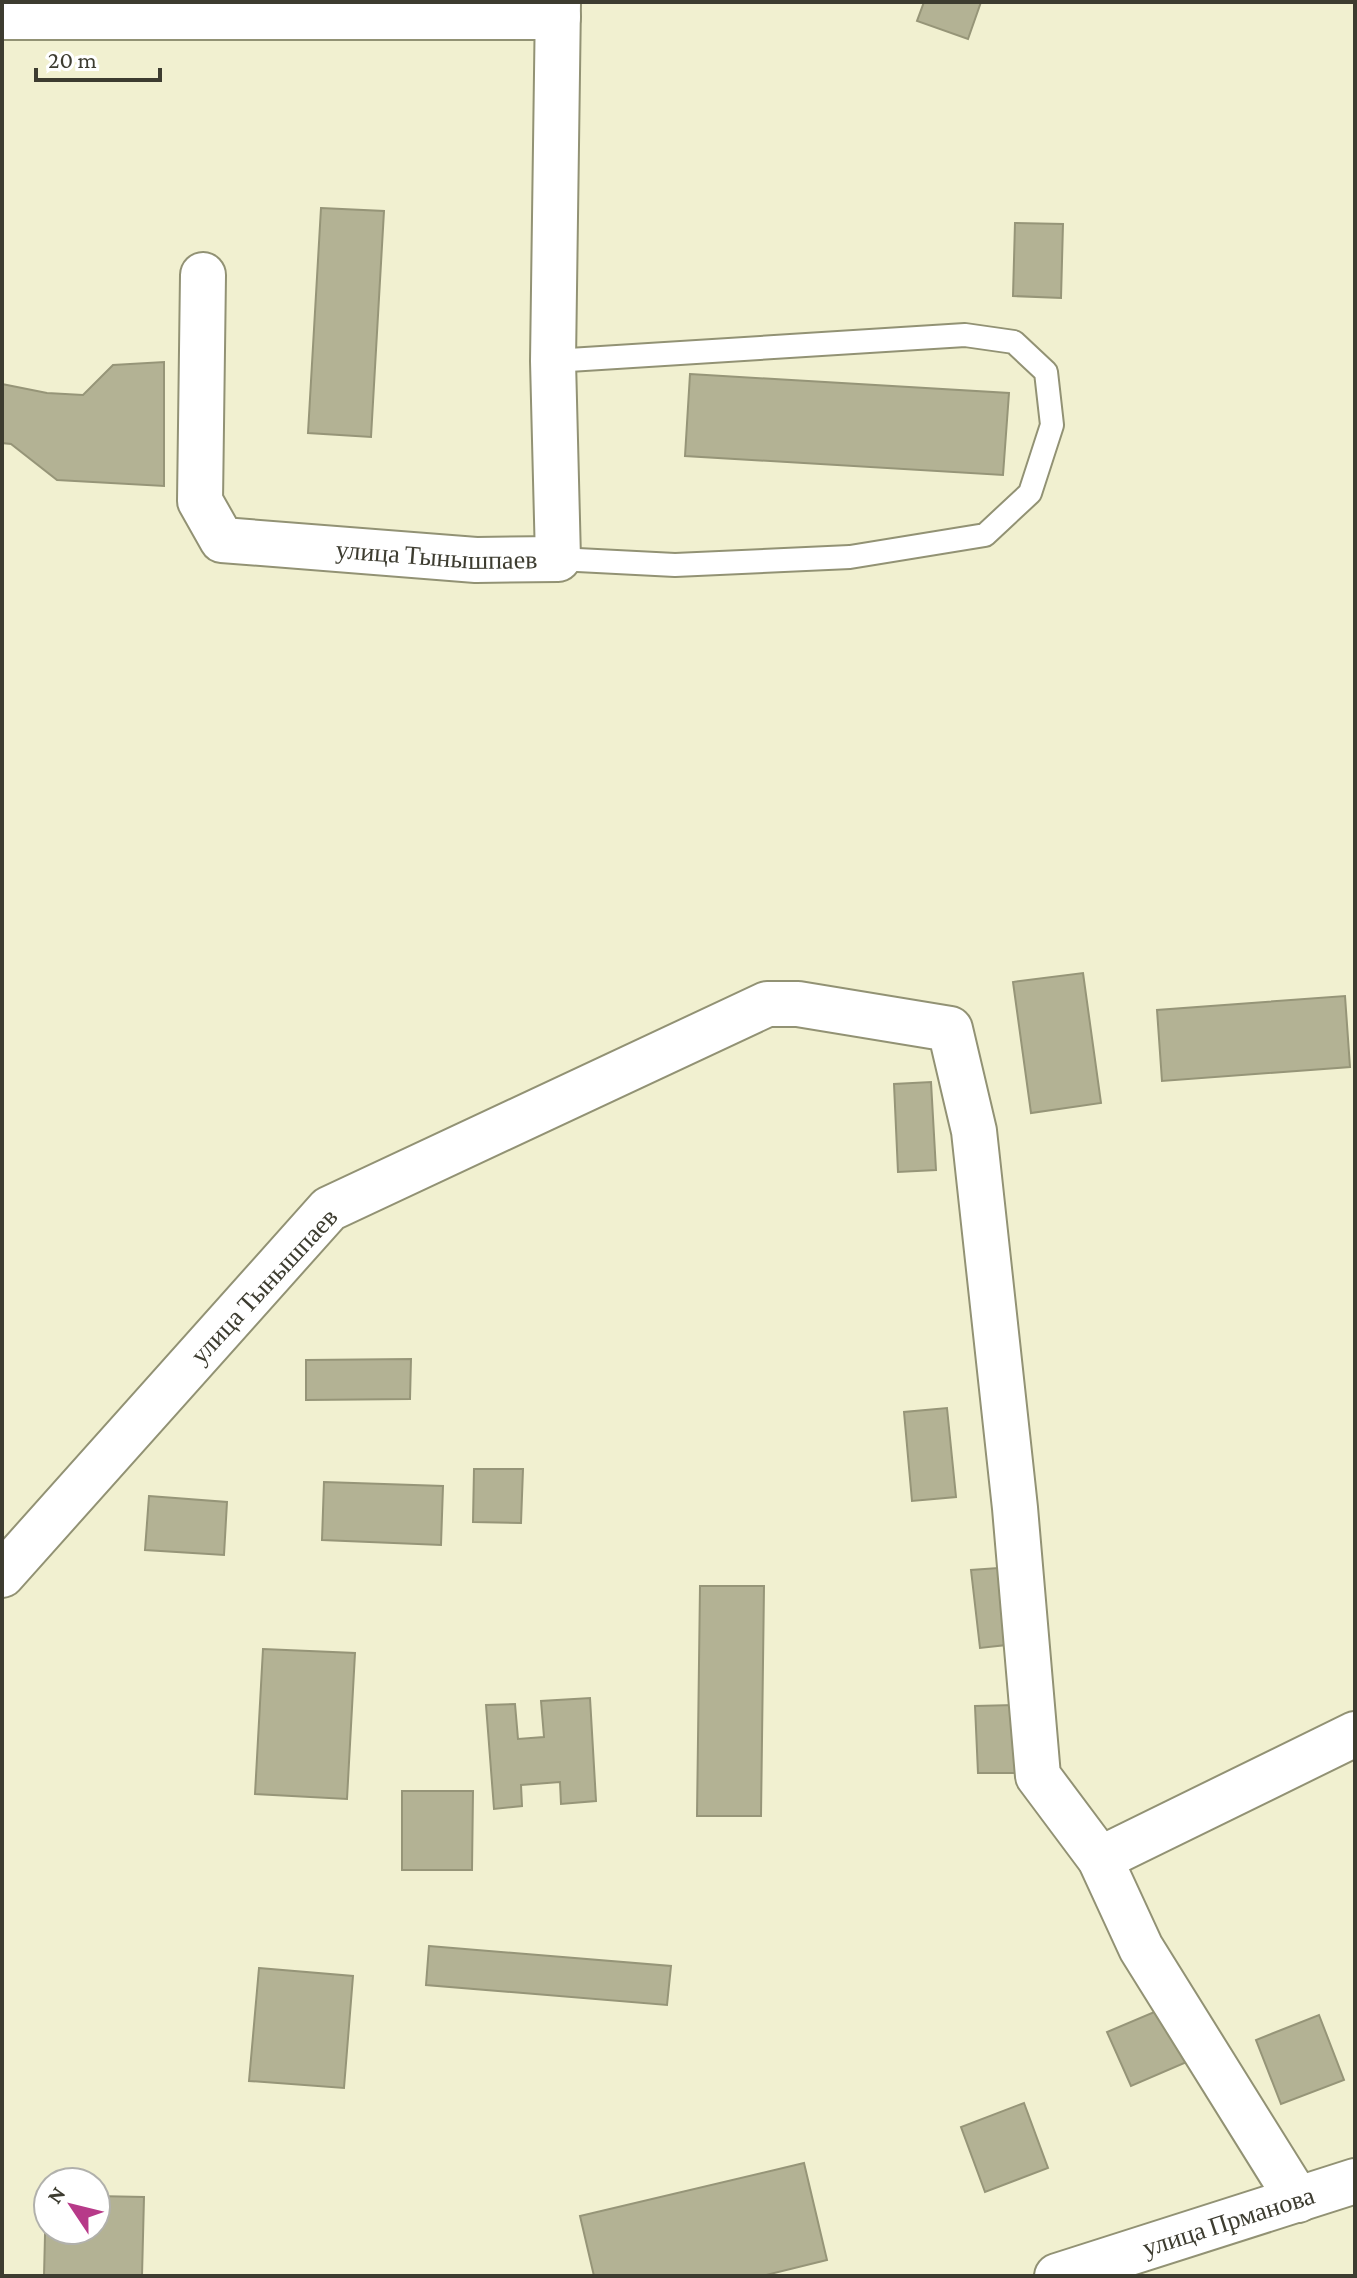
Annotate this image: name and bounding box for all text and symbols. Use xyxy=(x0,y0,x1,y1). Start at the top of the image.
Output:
scale bar xyxy=(36,32,160,82)
text: 20 m xyxy=(48,46,97,73)
street label: улица Тынышпаев xyxy=(335,535,538,575)
street label: улица Тынышпаев xyxy=(185,1202,343,1370)
north arrow xyxy=(32,2166,112,2246)
street label: улица Прманова xyxy=(1139,2180,1318,2262)
text: N xyxy=(41,2182,71,2208)

